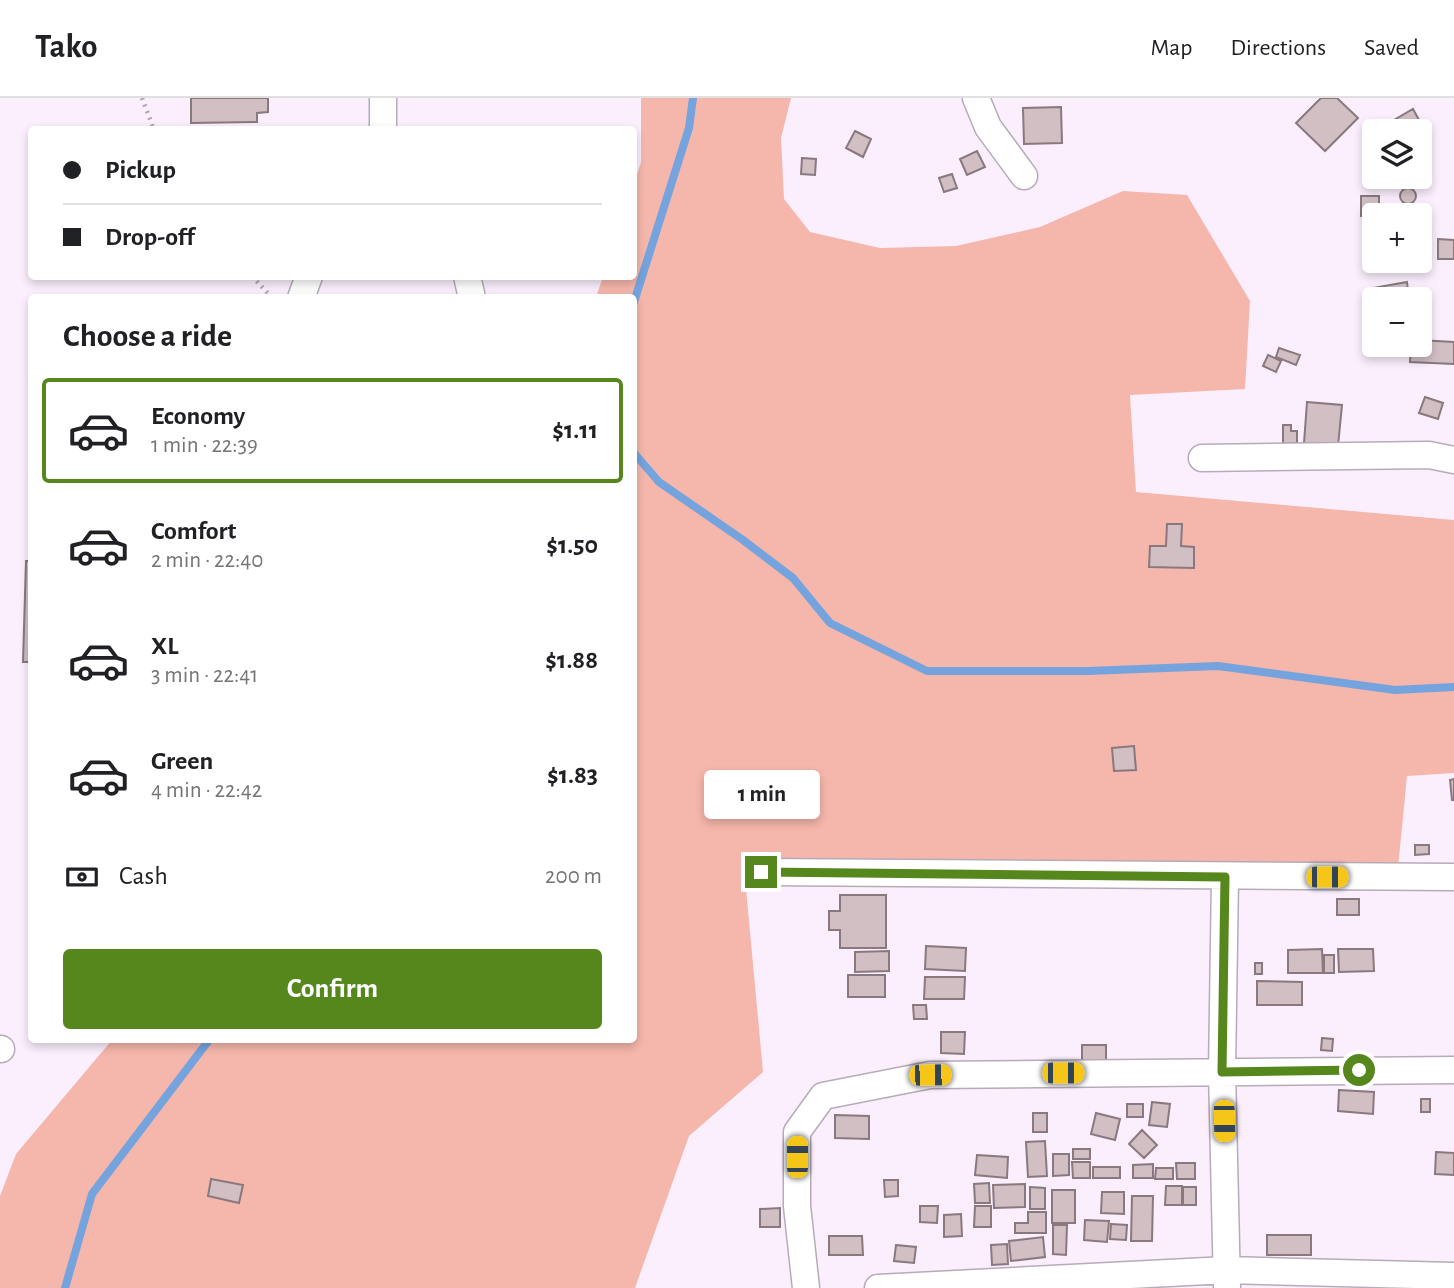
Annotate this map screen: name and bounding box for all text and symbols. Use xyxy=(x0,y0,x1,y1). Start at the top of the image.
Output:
text: Tako xyxy=(35,31,98,64)
text: Map xyxy=(1150,36,1192,60)
text: Directions xyxy=(1230,36,1326,60)
text: Saved xyxy=(1364,36,1419,60)
map controls xyxy=(1362,119,1432,357)
button: layers xyxy=(1362,119,1432,189)
text: Pickup xyxy=(105,157,176,183)
button: + xyxy=(1362,203,1432,273)
text: Drop-off xyxy=(105,224,194,250)
button: − xyxy=(1362,287,1432,357)
text: Choose a ride xyxy=(63,320,232,352)
icon: car xyxy=(67,399,130,462)
text: Economy xyxy=(151,403,245,429)
text: $1.11 xyxy=(552,417,598,443)
text: 1 min · 22:39 xyxy=(151,434,258,457)
icon: car xyxy=(67,514,130,577)
text: Comfort xyxy=(151,518,236,544)
text: $1.50 xyxy=(546,532,598,558)
text: 2 min · 22:40 xyxy=(151,549,263,572)
icon: car xyxy=(67,629,130,692)
text: XL xyxy=(151,633,178,659)
text: $1.88 xyxy=(545,647,598,673)
text: 3 min · 22:41 xyxy=(151,664,258,687)
icon: car xyxy=(67,744,130,807)
text: Green xyxy=(151,748,213,774)
text: $1.83 xyxy=(547,762,598,788)
callout: 1 min xyxy=(703,770,819,820)
text: 4 min · 22:42 xyxy=(151,779,262,802)
text: 1 min xyxy=(738,783,786,806)
route end xyxy=(745,856,777,888)
icon: cash xyxy=(63,858,101,896)
text: Cash xyxy=(119,863,168,889)
text: 200 m xyxy=(545,865,602,888)
car xyxy=(1307,867,1349,888)
button: Confirm xyxy=(63,949,602,1029)
route start xyxy=(1343,1054,1375,1086)
car xyxy=(1043,1063,1085,1084)
car xyxy=(909,1064,952,1086)
car xyxy=(1214,1100,1235,1142)
car xyxy=(787,1136,808,1178)

